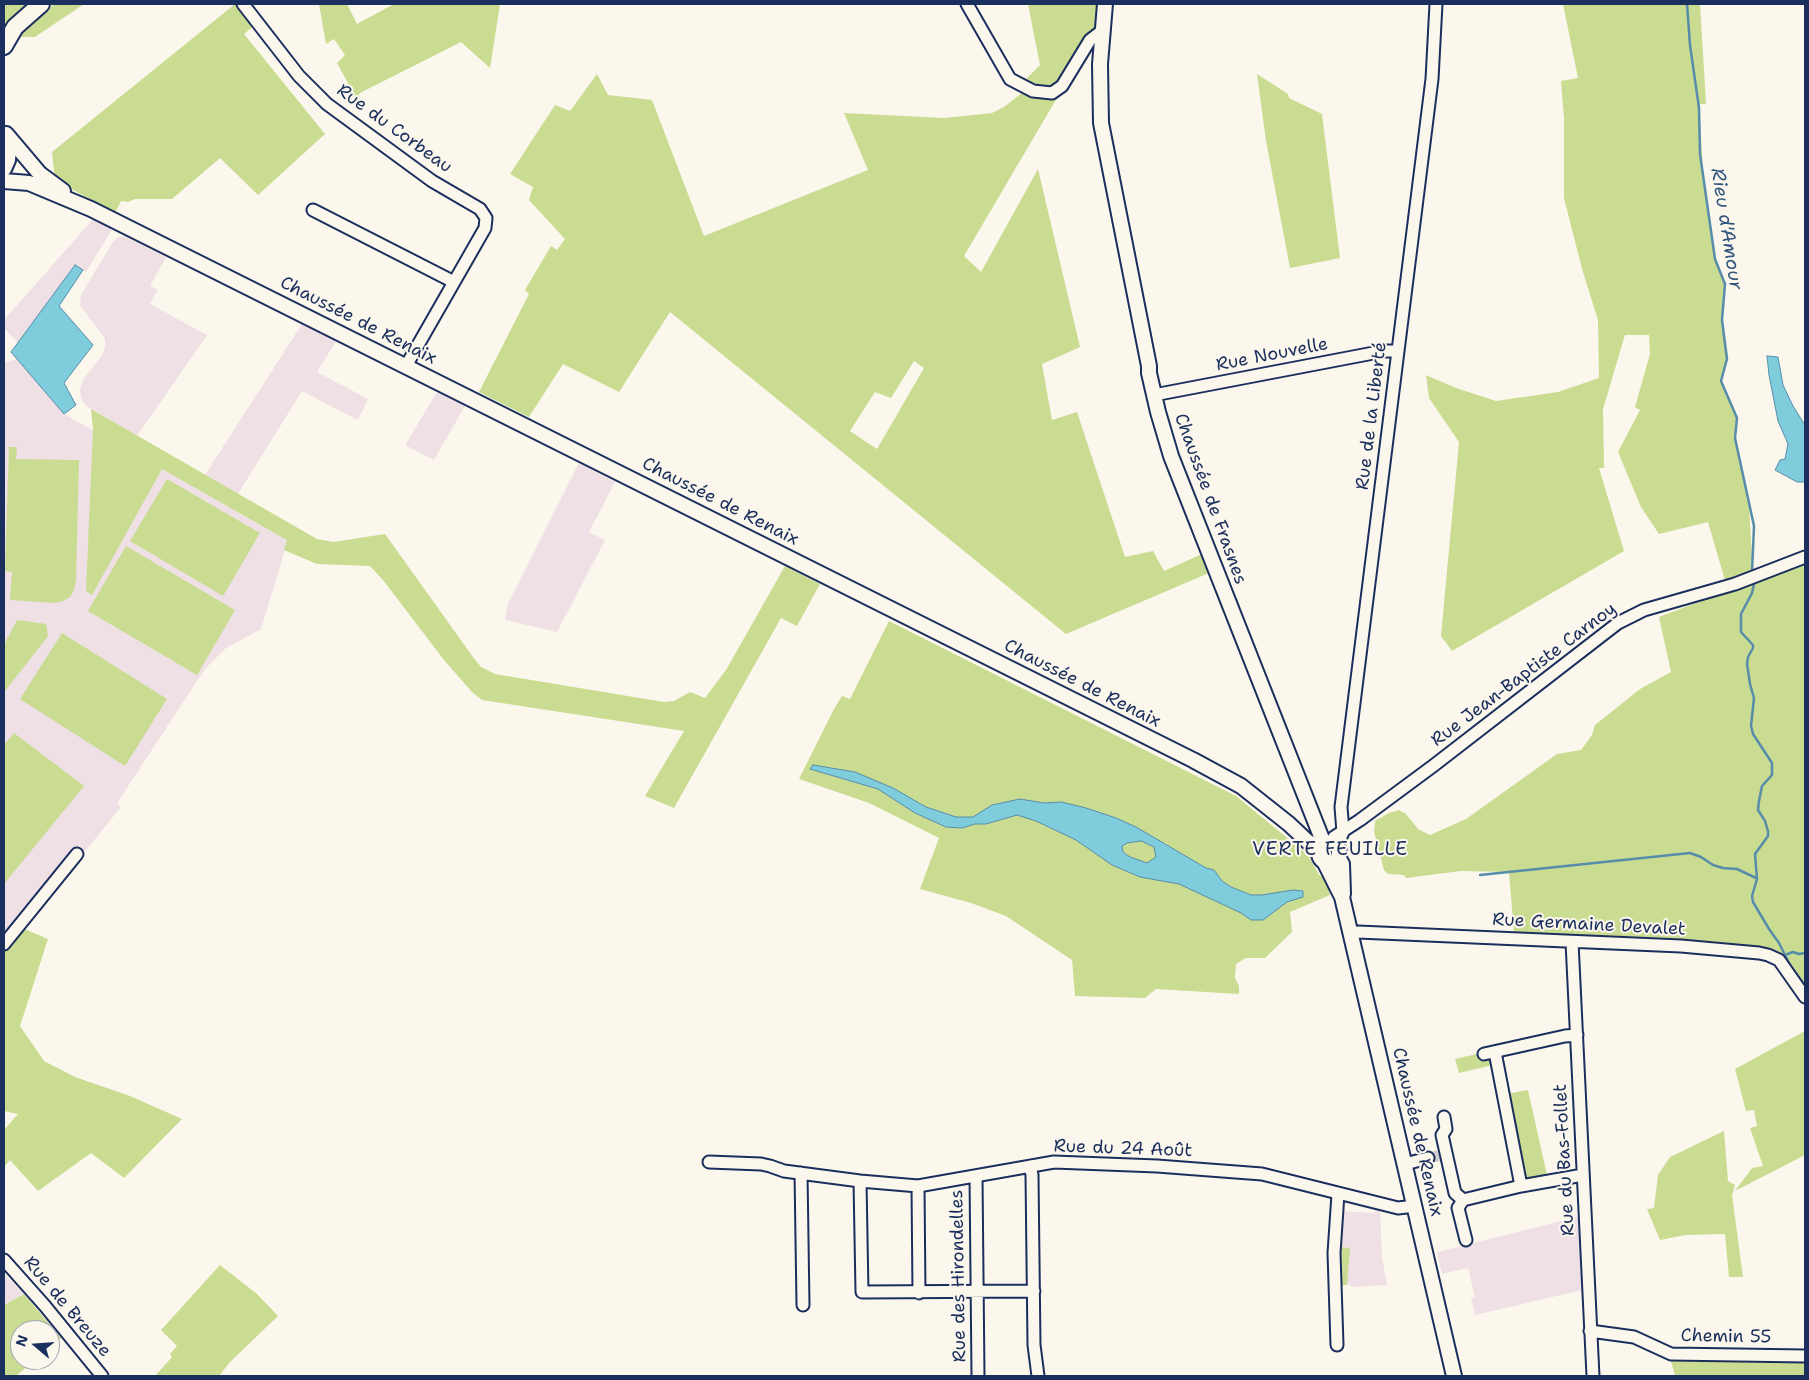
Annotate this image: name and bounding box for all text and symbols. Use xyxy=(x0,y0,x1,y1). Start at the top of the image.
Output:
street label: Rue du Corbeau xyxy=(332,80,456,178)
water label: Rieu d'Amour xyxy=(1705,166,1747,292)
street label: Chaussée de Renaix xyxy=(276,272,440,370)
street label: Rue Nouvelle xyxy=(1214,334,1330,376)
street label: Rue de la Liberté xyxy=(1352,341,1392,491)
street label: Chaussée de Frasnes xyxy=(1169,411,1251,587)
street label: Chaussée de Renaix xyxy=(638,453,802,551)
street label: Rue Jean-Baptiste Carnoy xyxy=(1427,598,1621,752)
street label: Chaussée de Renaix xyxy=(1000,635,1164,733)
district label: VERTE FEUILLE xyxy=(1250,839,1410,861)
street label: Rue Germaine Devalet xyxy=(1492,909,1686,941)
street label: Chaussée de Renaix xyxy=(1387,1045,1447,1219)
street label: Rue du Bas-Follet xyxy=(1550,1083,1580,1237)
street label: Rue du 24 Août xyxy=(1053,1136,1193,1162)
street label: Rue des Hirondelles xyxy=(947,1189,971,1363)
street label: Rue de Breuze xyxy=(19,1252,115,1362)
north arrow xyxy=(10,1320,60,1370)
street label: Chemin 55 xyxy=(1681,1325,1771,1349)
text: N xyxy=(11,1333,32,1349)

